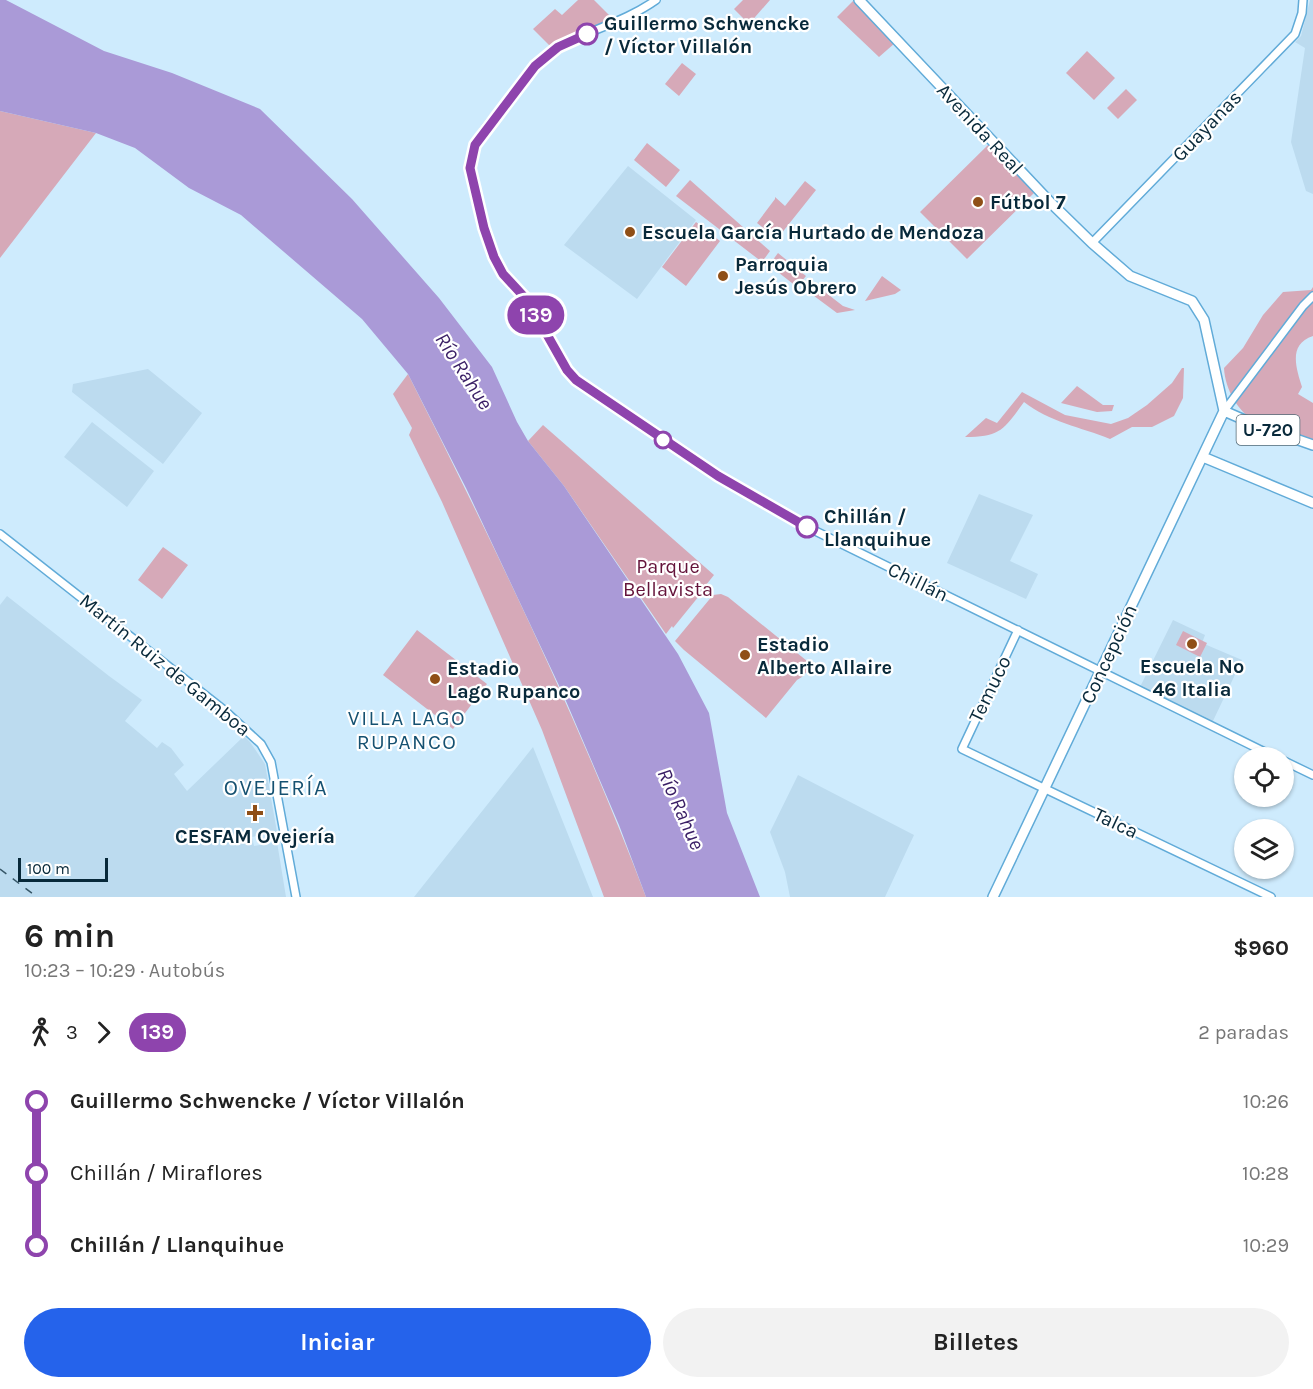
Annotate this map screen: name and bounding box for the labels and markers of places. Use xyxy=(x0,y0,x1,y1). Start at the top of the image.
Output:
place label: Guillermo Schwencke / Víctor Villalón xyxy=(604,12,810,58)
marker: Guillermo Schwencke / Víctor Villalón xyxy=(576,23,598,45)
place label: Fútbol 7 xyxy=(990,191,1066,214)
marker: Fútbol 7 xyxy=(971,195,985,209)
place label: Escuela García Hurtado de Mendoza xyxy=(642,221,984,244)
marker: Escuela García Hurtado de Mendoza xyxy=(623,225,637,239)
place label: Parroquia Jesús Obrero xyxy=(735,253,857,299)
marker: Parroquia Jesús Obrero xyxy=(716,269,730,283)
unlabelled marker xyxy=(654,431,672,449)
place label: Chillán / Llanquihue xyxy=(824,505,931,551)
marker: Chillán / Llanquihue xyxy=(796,516,818,538)
place label: Estadio Alberto Allaire xyxy=(757,633,892,679)
marker: Escuela Nº 46 Italia xyxy=(1185,637,1199,651)
marker: Estadio Alberto Allaire xyxy=(738,648,752,662)
place label: Escuela Nº 46 Italia xyxy=(1140,655,1244,701)
place label: Estadio Lago Rupanco xyxy=(447,657,580,703)
marker: Estadio Lago Rupanco xyxy=(428,672,442,686)
marker: CESFAM Ovejería xyxy=(246,804,264,822)
place label: CESFAM Ovejería xyxy=(175,825,335,848)

